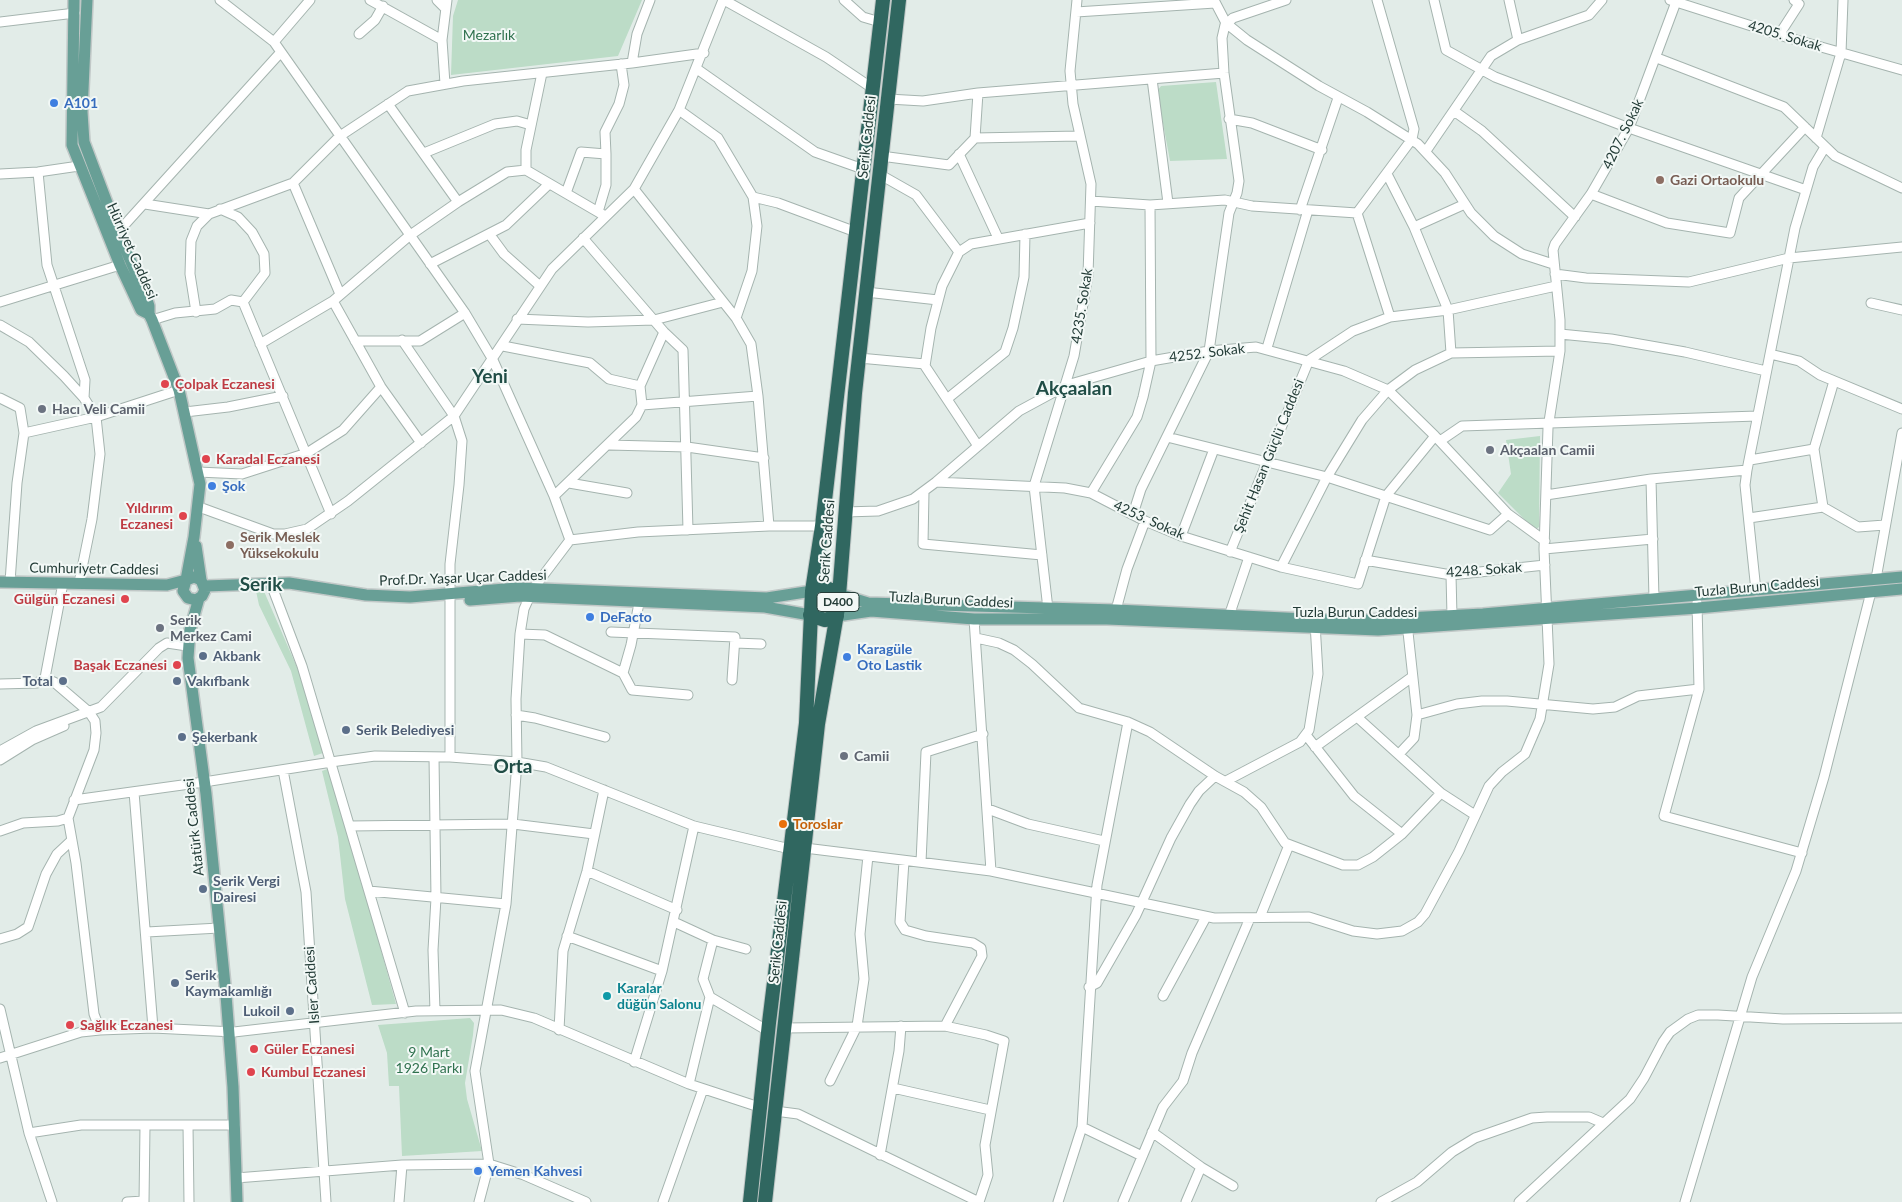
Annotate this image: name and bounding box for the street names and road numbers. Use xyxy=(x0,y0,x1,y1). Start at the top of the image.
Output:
street label: 4205. Sokak xyxy=(1746,17,1824,55)
street label: Serik Caddesi xyxy=(854,95,880,179)
street label: 4207. Sokak xyxy=(1599,96,1647,172)
street label: Hürriyet Caddesi xyxy=(103,200,161,302)
street label: 4235. Sokak xyxy=(1068,267,1096,345)
street label: 4252. Sokak xyxy=(1168,340,1246,366)
street label: Şehit Hasan Güçlü Caddesi xyxy=(1230,377,1308,535)
street label: 4253. Sokak xyxy=(1111,497,1187,543)
street label: Serik Caddesi xyxy=(816,499,838,583)
street label: Cumhuriyetr Caddesi xyxy=(29,559,159,579)
street label: 4248. Sokak xyxy=(1445,559,1523,581)
street label: Prof.Dr. Yaşar Uçar Caddesi xyxy=(379,567,547,589)
street label: Tuzla Burun Caddesi xyxy=(1694,573,1820,601)
street label: Tuzla Burun Caddesi xyxy=(888,588,1014,612)
road number: D400 xyxy=(817,592,859,612)
street label: Tuzla Burun Caddesi xyxy=(1293,604,1417,620)
street label: Atatürk Caddesi xyxy=(181,777,207,877)
street label: Serik Caddesi xyxy=(765,900,791,984)
street label: Isler Caddesi xyxy=(301,946,323,1024)

